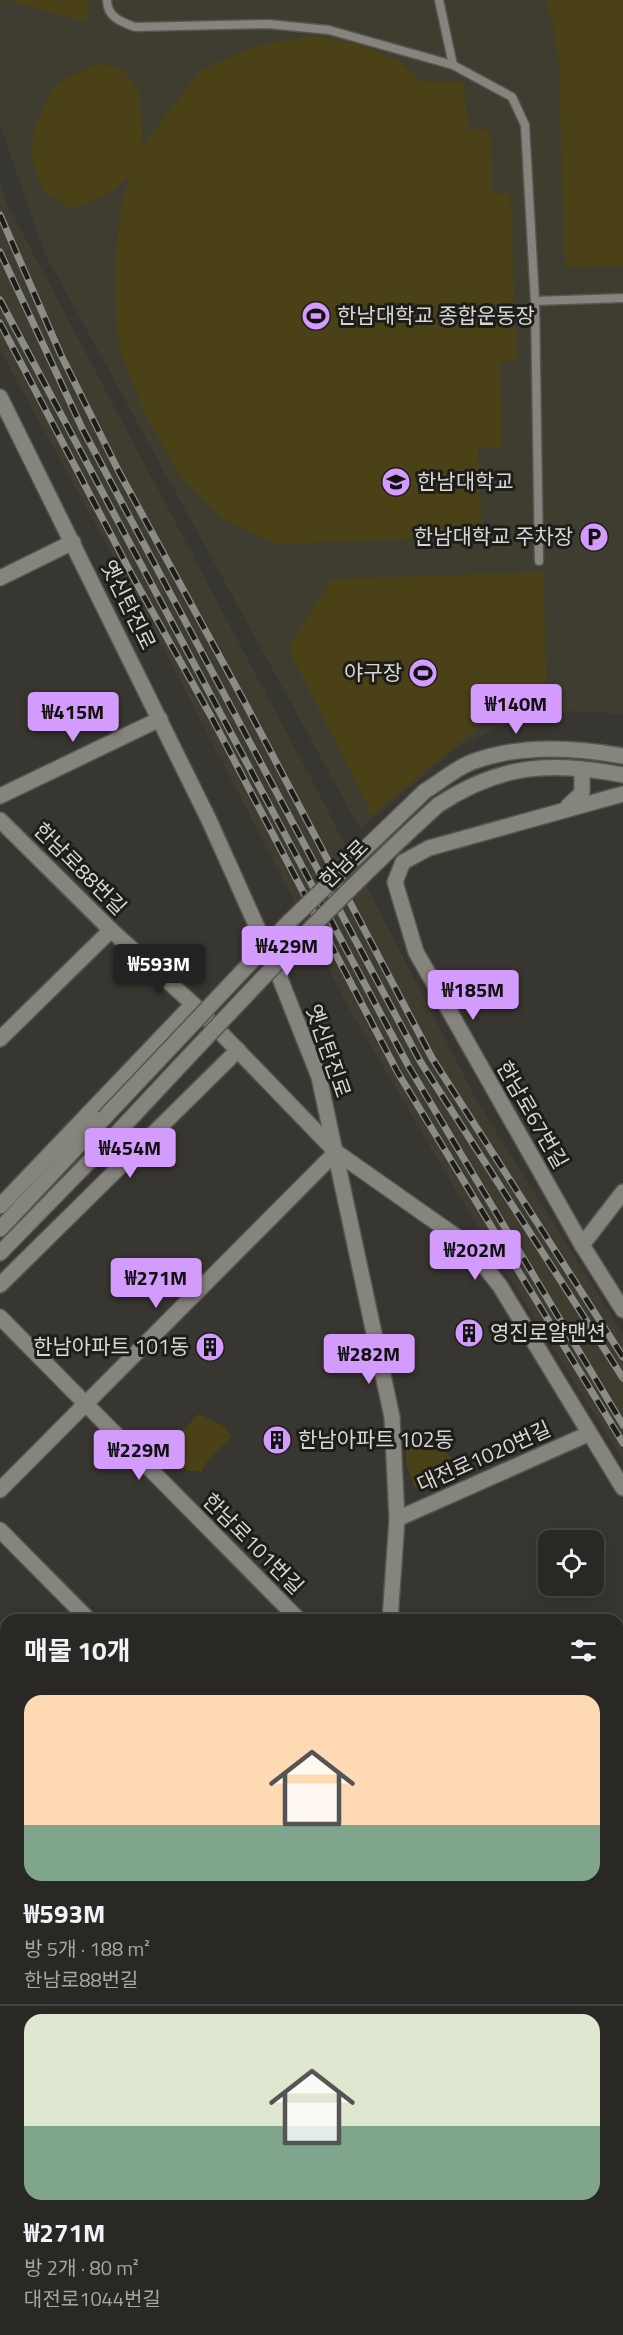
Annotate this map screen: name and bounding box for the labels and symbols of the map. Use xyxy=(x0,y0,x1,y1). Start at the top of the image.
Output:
place label: 한남대학교 종합운동장 xyxy=(337,299,535,331)
sports icon: 한남대학교 종합운동장 xyxy=(300,300,332,332)
place label: 한남대학교 xyxy=(417,465,514,497)
school or university icon: 한남대학교 xyxy=(380,466,412,498)
place label: 한남대학교 주차장 xyxy=(414,520,573,552)
parking icon: 한남대학교 주차장 xyxy=(578,521,610,553)
street label: 옛신탄진로 xyxy=(93,554,164,655)
place label: 야구장 xyxy=(344,656,402,688)
sports icon: 야구장 xyxy=(407,657,439,689)
pin: ₩140M xyxy=(474,684,558,735)
pin: ₩415M xyxy=(31,692,115,743)
street label: 한남로88번길 xyxy=(27,815,134,922)
street label: 한남로 xyxy=(311,831,375,895)
pin: ₩429M xyxy=(245,926,329,977)
pin: ₩593M xyxy=(117,944,201,995)
pin: ₩185M xyxy=(431,970,515,1021)
street label: 옛신탄진로 xyxy=(298,1000,360,1102)
street label: 한남로67번길 xyxy=(489,1054,577,1175)
pin: ₩454M xyxy=(88,1128,172,1179)
pin: ₩202M xyxy=(433,1230,517,1281)
pin: ₩271M xyxy=(114,1258,198,1309)
place label: 영진로얄맨션 xyxy=(490,1316,606,1348)
building icon: 영진로얄맨션 xyxy=(453,1317,485,1349)
place label: 한남아파트 101동 xyxy=(33,1330,189,1362)
building icon: 한남아파트 101동 xyxy=(194,1331,226,1363)
pin: ₩282M xyxy=(327,1334,411,1385)
street label: 대전로1020번길 xyxy=(411,1412,556,1500)
place label: 한남아파트 102동 xyxy=(298,1423,454,1455)
building icon: 한남아파트 102동 xyxy=(261,1424,293,1456)
pin: ₩229M xyxy=(97,1430,181,1481)
street label: 한남로101번길 xyxy=(196,1485,312,1601)

